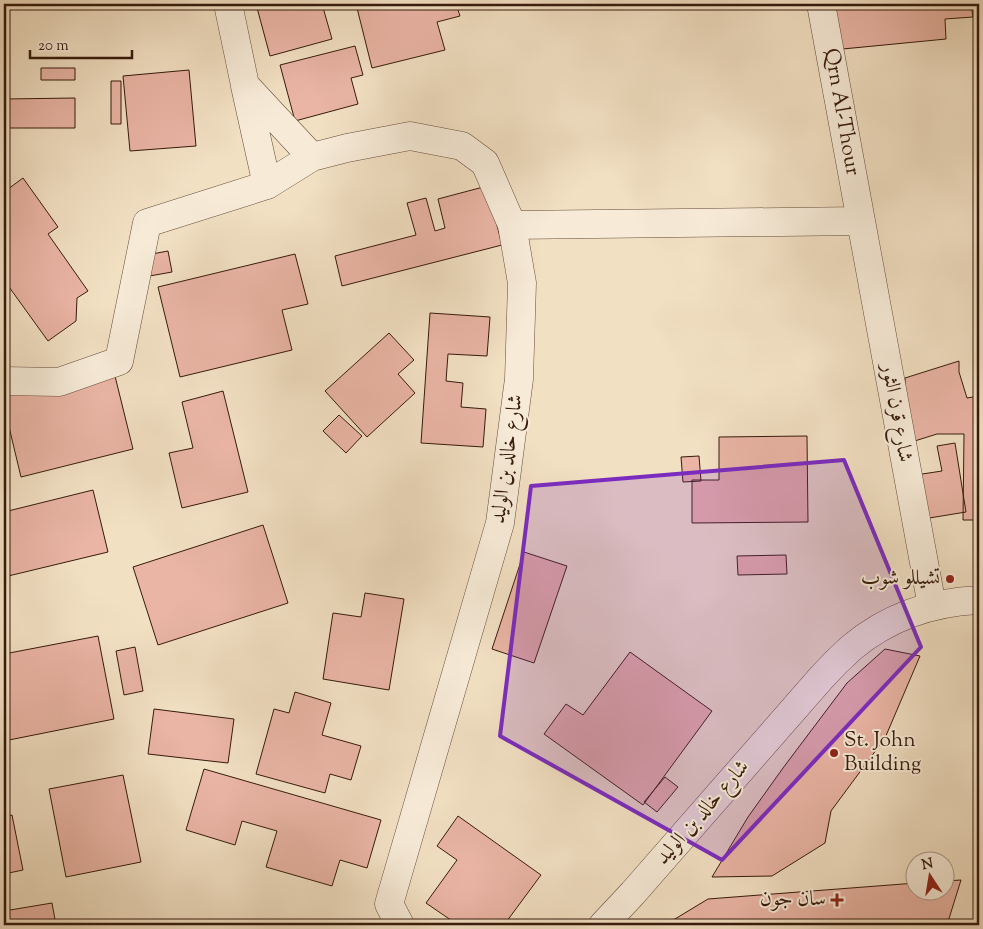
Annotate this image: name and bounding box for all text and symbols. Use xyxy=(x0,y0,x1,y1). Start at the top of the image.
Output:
scale bar xyxy=(30,28,132,60)
text: 20 m xyxy=(38,36,69,57)
street label: Qrn Al-Thour xyxy=(815,46,867,178)
street label: شارع قرن الثور xyxy=(871,359,919,465)
street label: شارع خالد بن الوليد xyxy=(484,392,533,526)
place label: تشيللو شوب xyxy=(861,564,940,594)
marker: تشيللو شوب xyxy=(944,573,956,585)
place label: St. John Building xyxy=(844,726,921,780)
marker: St. John Building xyxy=(828,747,840,759)
street label: شارع خالد بن الوليد xyxy=(649,754,758,873)
north arrow xyxy=(906,852,956,902)
text: N xyxy=(920,854,935,876)
place label: سان جون xyxy=(760,885,826,915)
marker: سان جون xyxy=(830,893,844,907)

